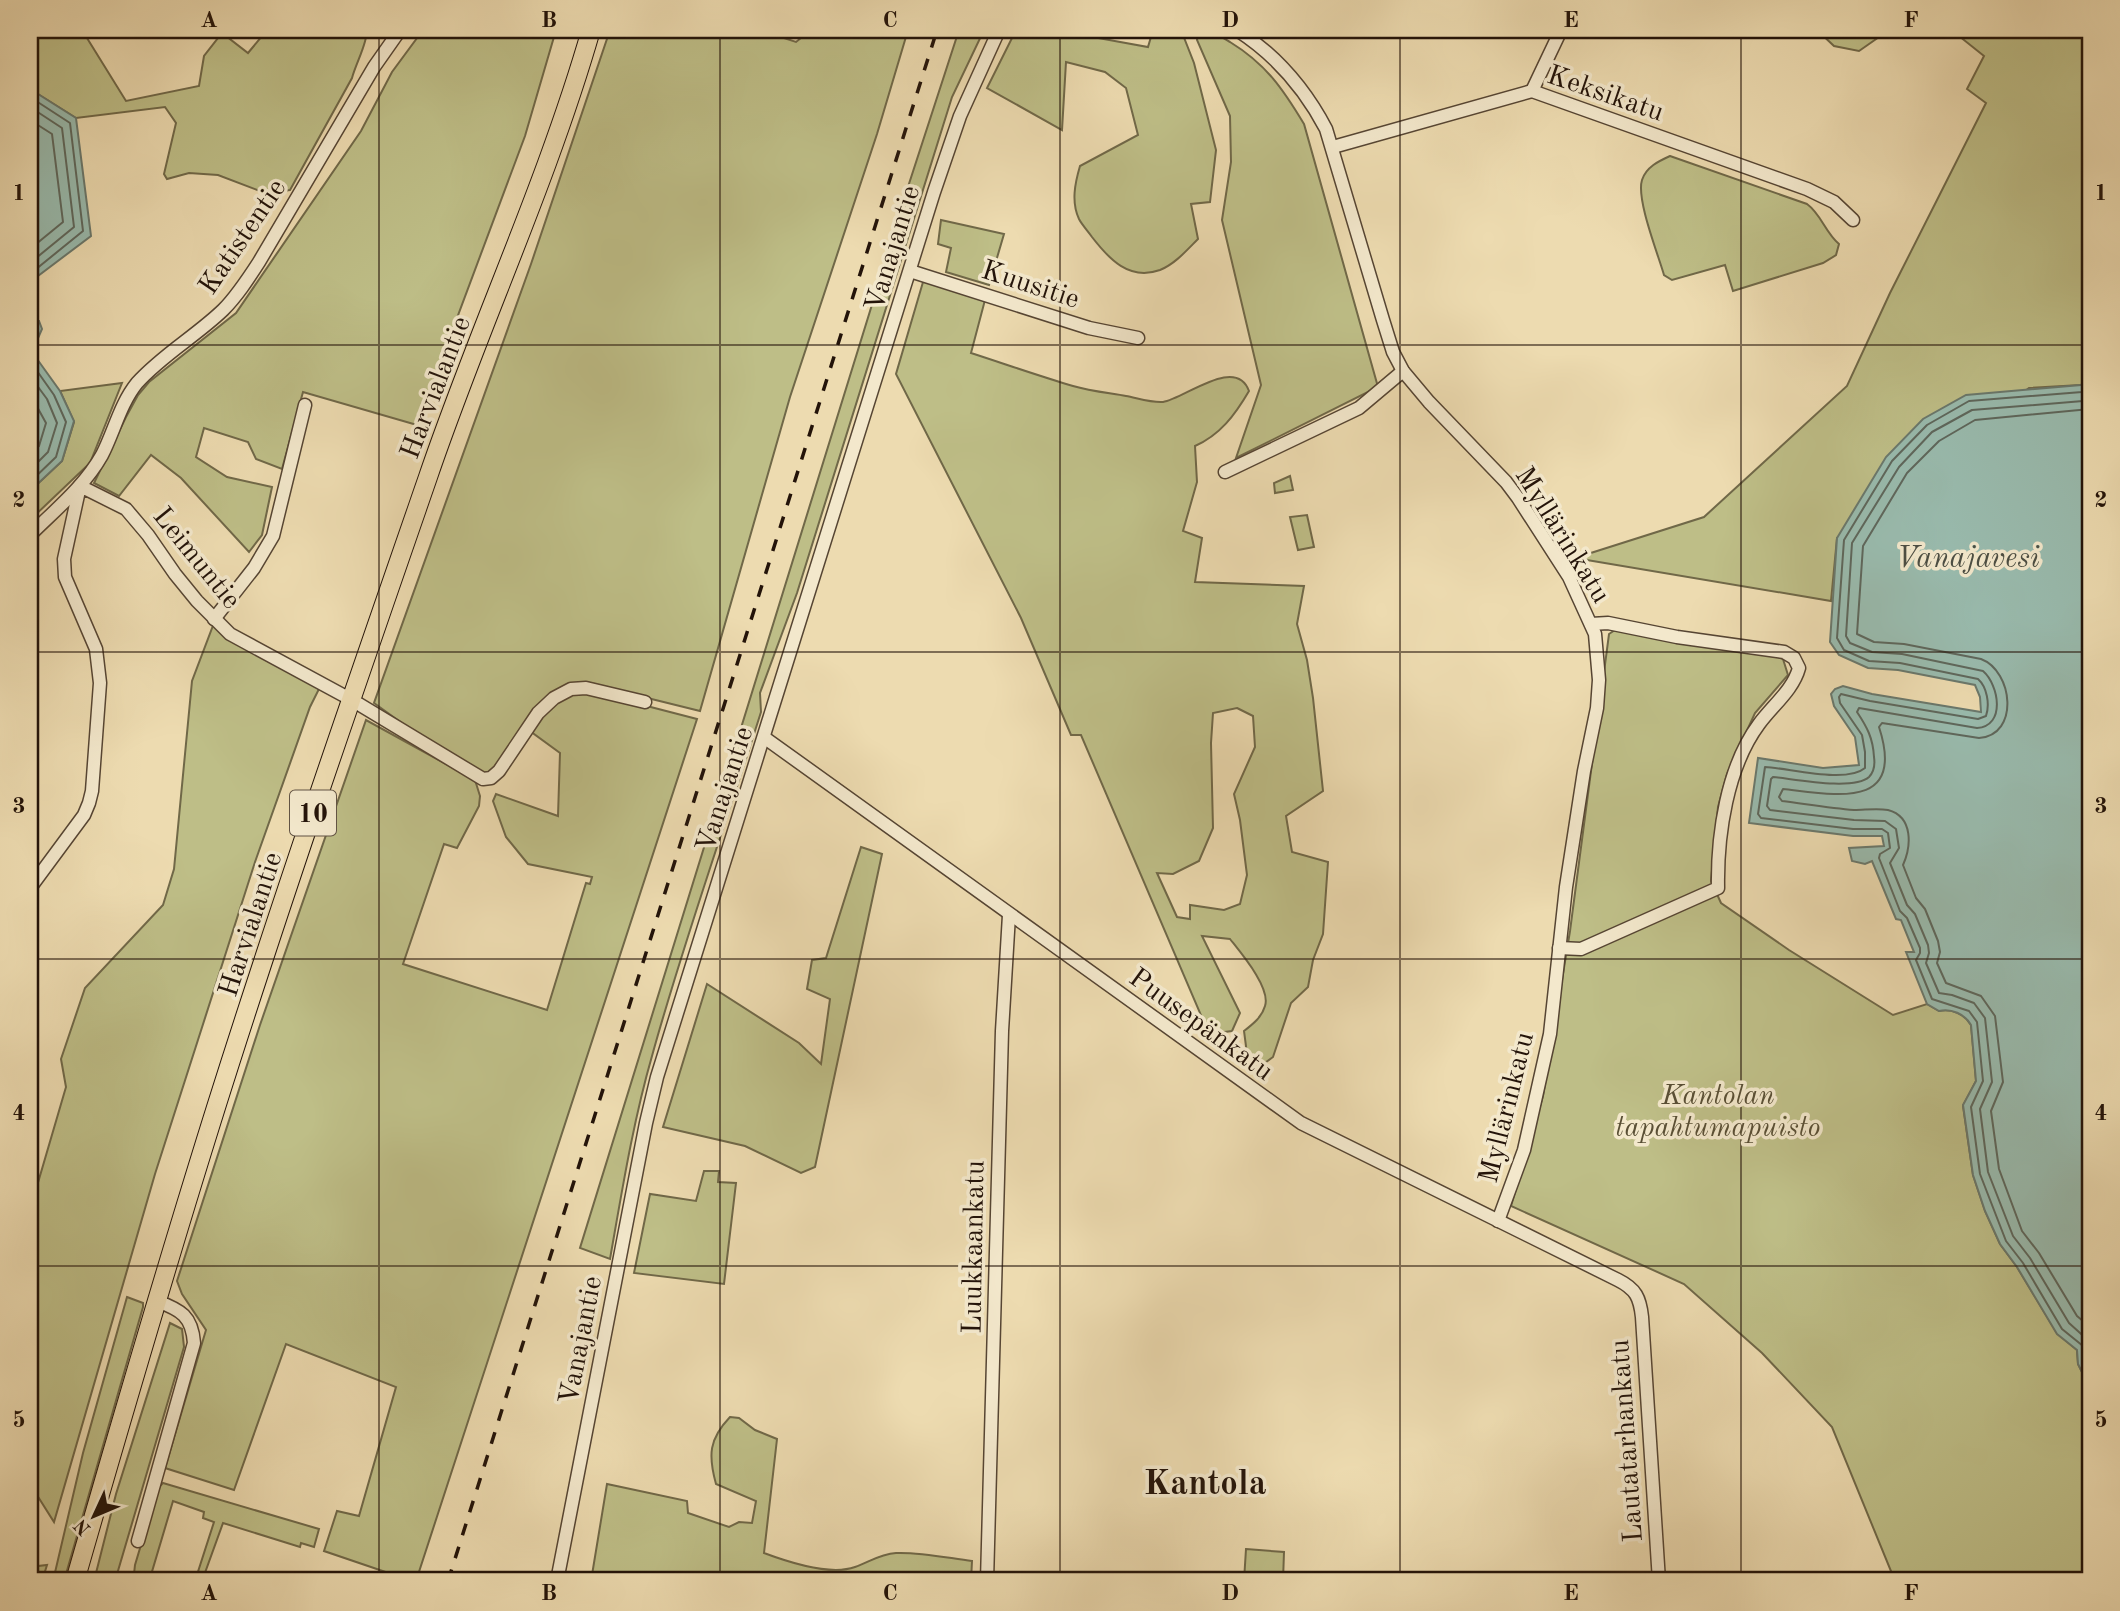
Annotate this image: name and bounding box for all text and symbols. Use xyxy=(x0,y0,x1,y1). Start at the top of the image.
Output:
text: A xyxy=(200,9,218,32)
text: B xyxy=(541,9,557,32)
text: C xyxy=(882,9,898,32)
text: D xyxy=(1221,9,1239,32)
text: E xyxy=(1563,9,1579,32)
text: F xyxy=(1903,9,1919,32)
street label: Keksikatu xyxy=(1543,62,1667,128)
street label: Katistentie xyxy=(195,175,292,300)
text: 1 xyxy=(12,182,26,205)
street label: Vanajantie xyxy=(861,182,926,315)
text: 1 xyxy=(2094,182,2108,205)
street label: Kuusitie xyxy=(978,257,1082,315)
street label: Harvialantie xyxy=(397,313,477,463)
street label: Myllärinkatu xyxy=(1509,463,1614,609)
text: 2 xyxy=(12,489,26,512)
text: 2 xyxy=(2094,489,2108,512)
street label: Leimuntie xyxy=(146,503,245,615)
water label: Vanajavesi xyxy=(1896,544,2040,574)
street label: Vanajantie xyxy=(692,724,759,856)
road number: 10 xyxy=(290,790,336,835)
text: 3 xyxy=(12,795,26,818)
text: 3 xyxy=(2094,795,2108,818)
street label: Harvialantie xyxy=(215,849,288,1001)
street label: Puusepänkatu xyxy=(1123,964,1278,1087)
street label: Myllärinkatu xyxy=(1476,1029,1540,1186)
park label: Kantolan tapahtumapuisto xyxy=(1615,1083,1821,1143)
text: 4 xyxy=(12,1102,26,1125)
text: 4 xyxy=(2094,1102,2108,1125)
street label: Luukkaankatu xyxy=(959,1160,991,1334)
street label: Vanajantie xyxy=(556,1274,608,1407)
street label: Lautatarhankatu xyxy=(1607,1338,1649,1543)
text: 5 xyxy=(12,1409,26,1432)
text: 5 xyxy=(2094,1409,2108,1432)
district label: Kantola xyxy=(1143,1467,1267,1502)
north arrow xyxy=(60,1482,130,1552)
text: N xyxy=(71,1514,95,1538)
text: A xyxy=(200,1582,218,1605)
text: B xyxy=(541,1582,557,1605)
text: C xyxy=(882,1582,898,1605)
text: D xyxy=(1221,1582,1239,1605)
text: E xyxy=(1563,1582,1579,1605)
text: F xyxy=(1903,1582,1919,1605)

